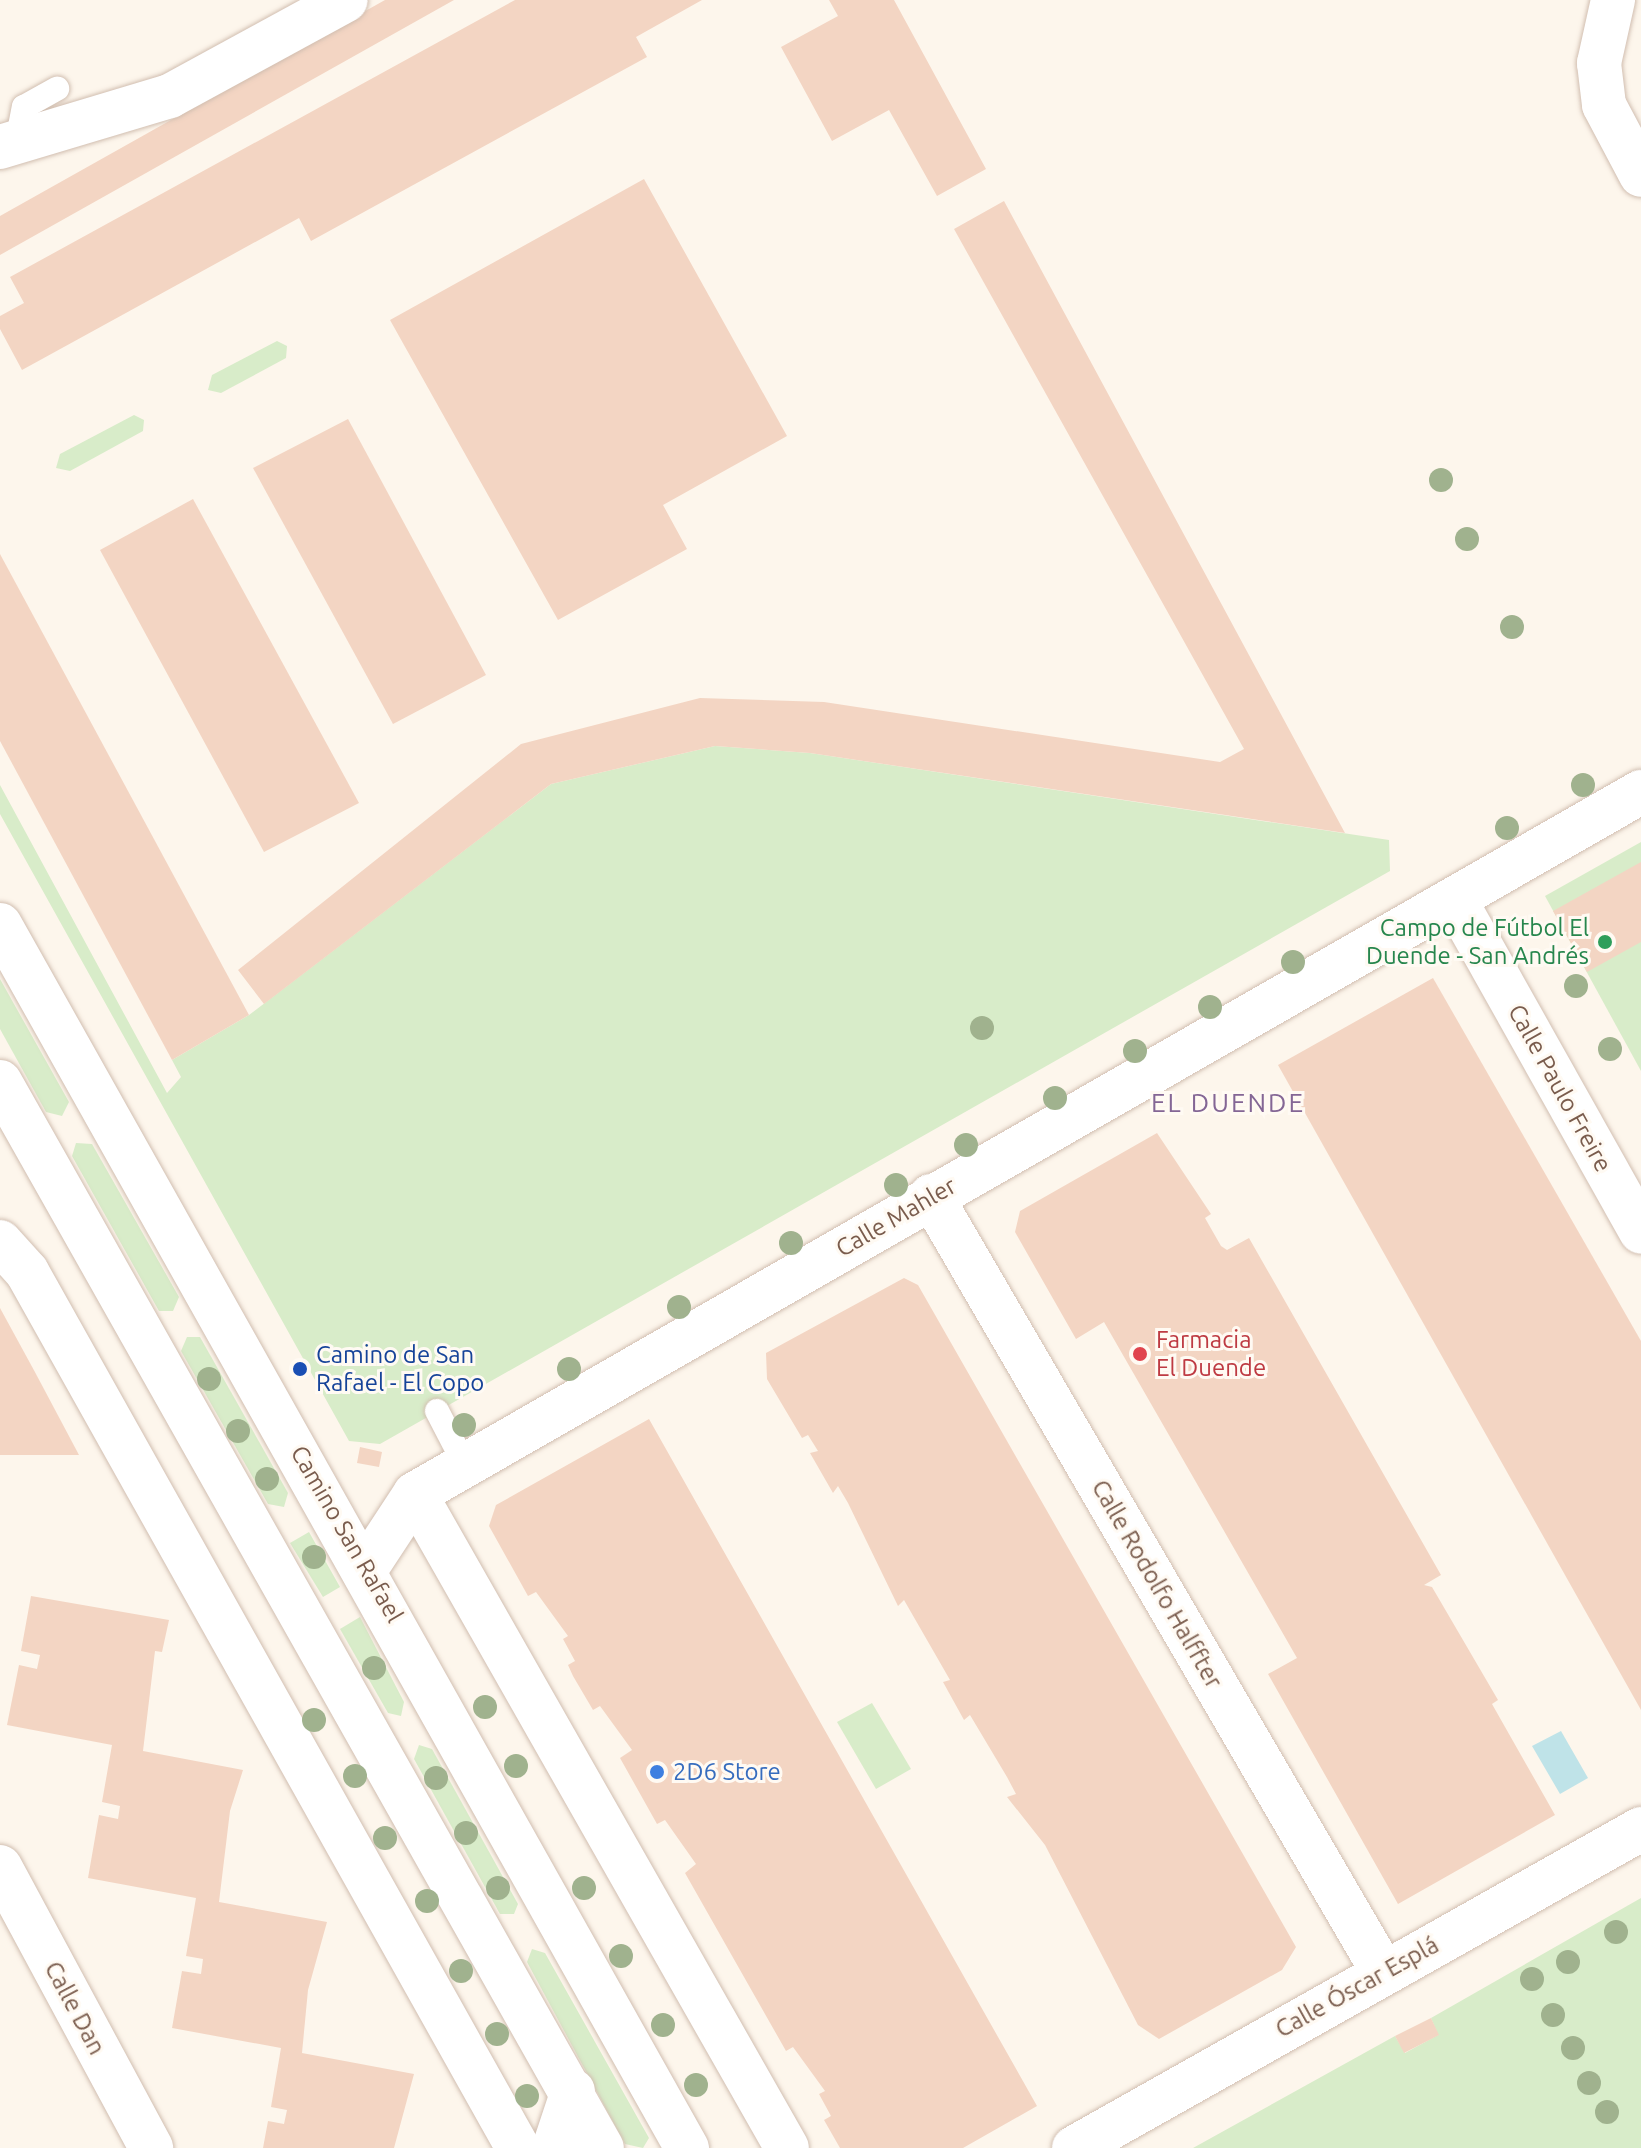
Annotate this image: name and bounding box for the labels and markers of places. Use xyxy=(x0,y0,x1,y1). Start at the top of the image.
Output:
place label: Campo de Fútbol El Duende - San Andrés xyxy=(1366,914,1589,970)
marker: Campo de Fútbol El Duende - San Andrés xyxy=(1596,933,1614,951)
place label: Farmacia El Duende xyxy=(1156,1326,1266,1382)
place label: Camino de San Rafael - El Copo xyxy=(316,1341,484,1397)
marker: Farmacia El Duende xyxy=(1131,1345,1149,1363)
marker: Camino de San Rafael - El Copo xyxy=(291,1360,309,1378)
place label: 2D6 Store xyxy=(673,1758,781,1786)
marker: 2D6 Store xyxy=(648,1763,666,1781)

